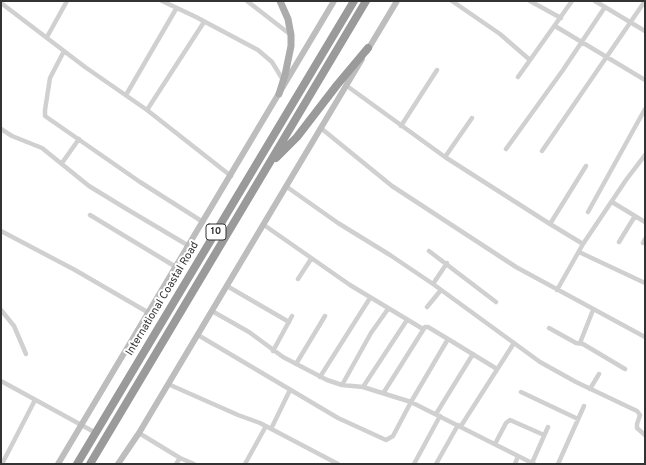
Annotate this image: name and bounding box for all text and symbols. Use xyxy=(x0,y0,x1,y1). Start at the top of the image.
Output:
road number: 10 xyxy=(206,224,226,240)
street label: International Coastal Road xyxy=(124,240,202,358)

